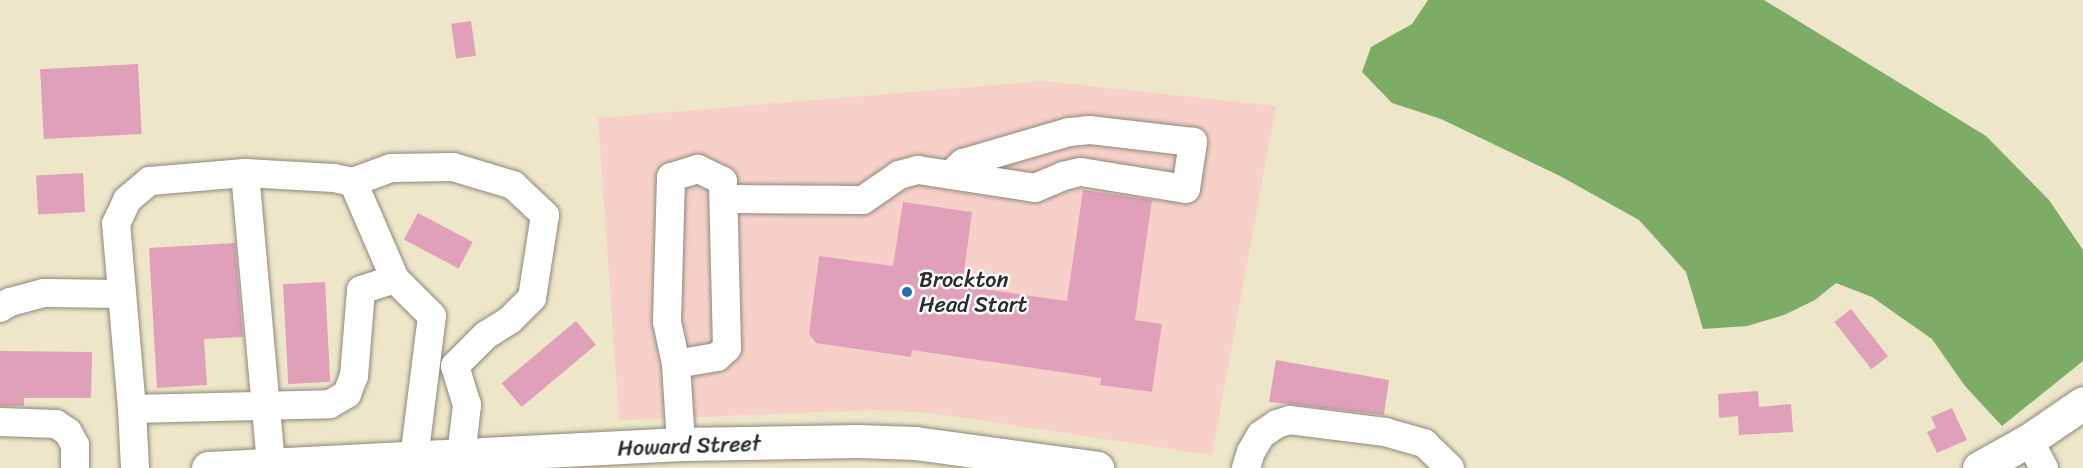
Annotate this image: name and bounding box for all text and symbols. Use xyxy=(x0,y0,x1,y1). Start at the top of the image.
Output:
place label: Brockton Head Start xyxy=(919,266,1027,318)
marker: Brockton Head Start xyxy=(900,285,914,299)
street label: Howard Street xyxy=(617,430,761,462)

